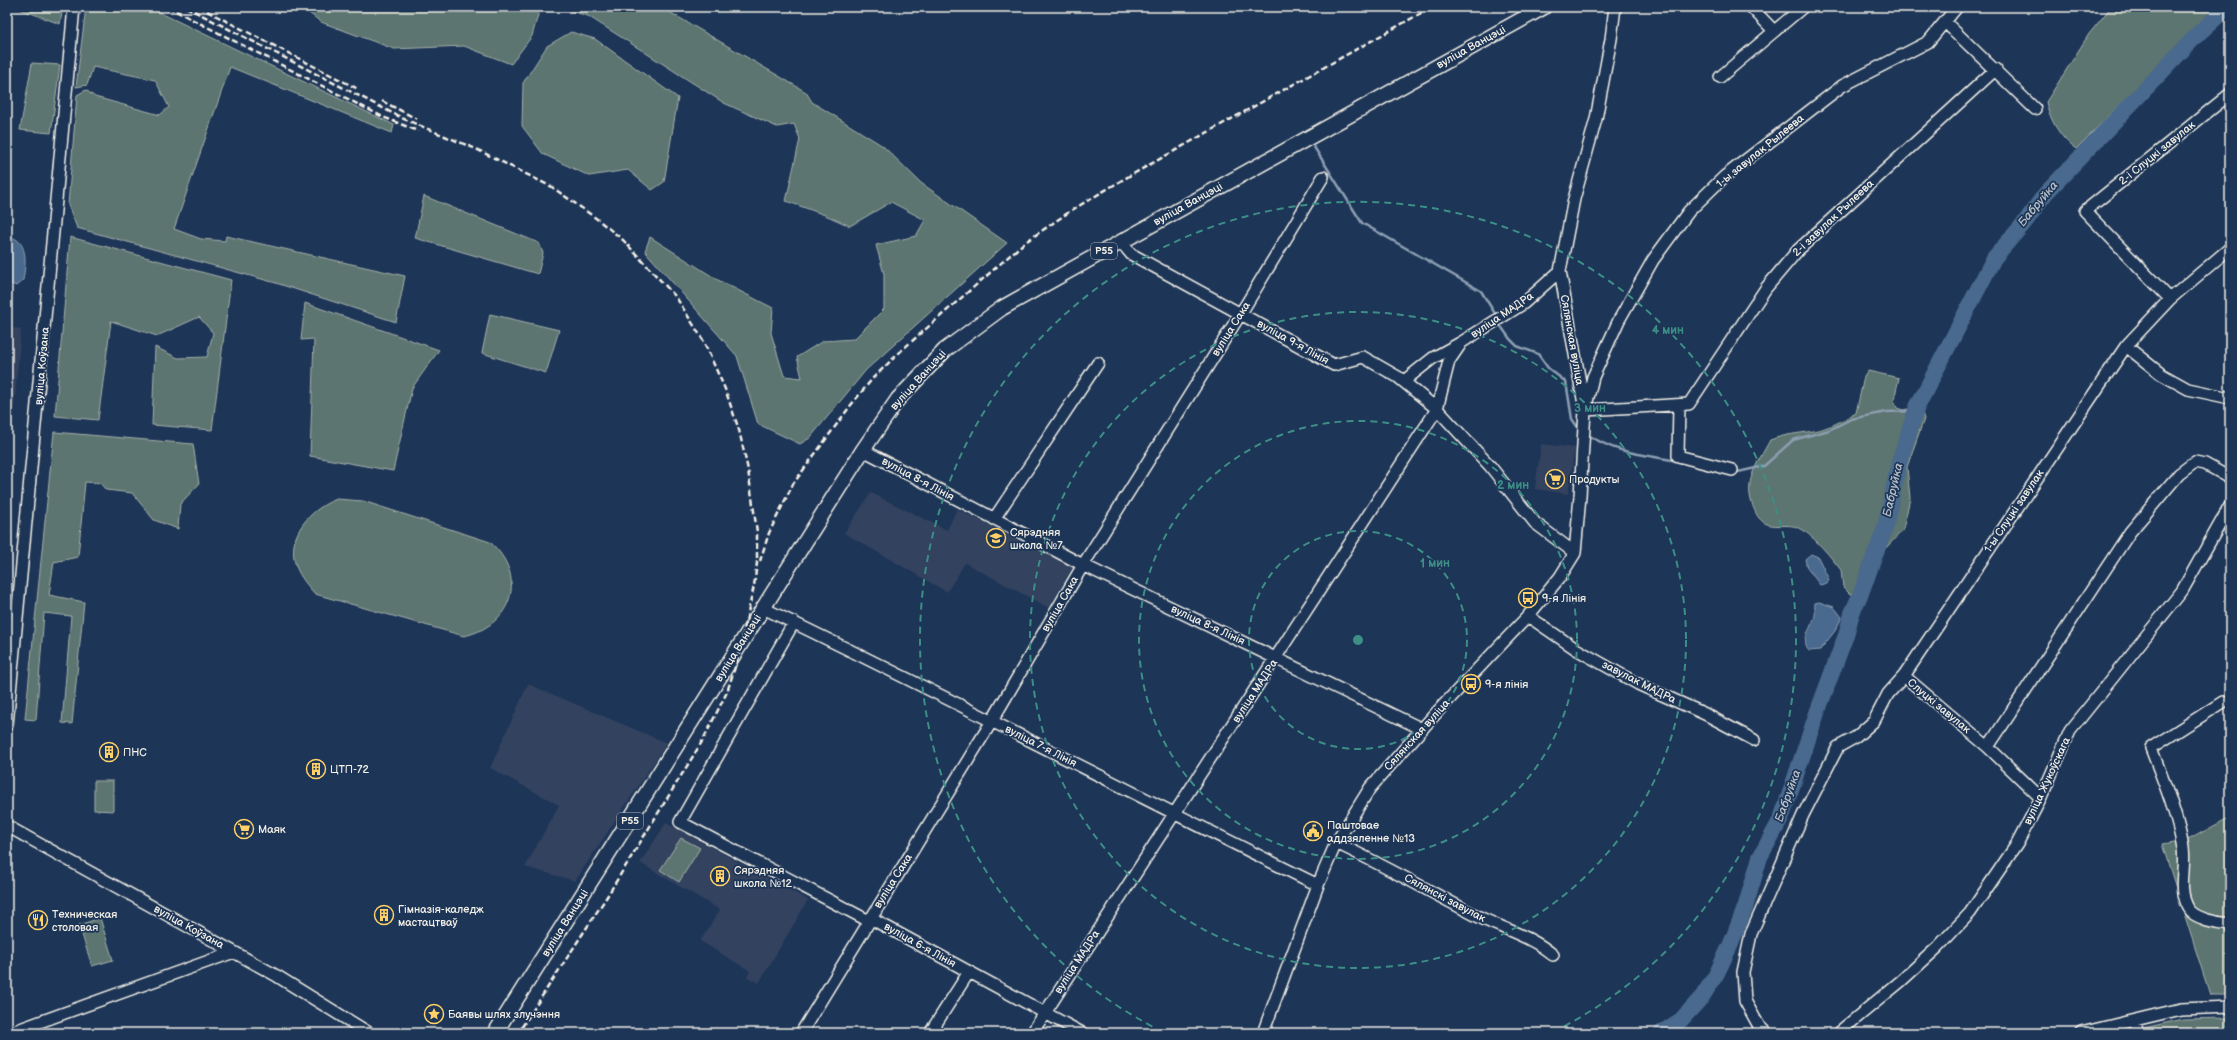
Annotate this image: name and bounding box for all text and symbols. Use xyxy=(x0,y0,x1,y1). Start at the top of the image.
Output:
street label: вуліца Ванцэці xyxy=(1434,23,1508,71)
street label: 1-ы завулак Рылеева xyxy=(1714,111,1807,190)
street label: 2-і Слуцкі завулак xyxy=(2116,118,2198,188)
street label: 2-і завулак Рылеева xyxy=(1790,177,1877,259)
water label: Бабруйка xyxy=(2015,178,2061,230)
street label: вуліца Ванцэці xyxy=(1151,180,1225,228)
road number: Р55 xyxy=(1091,243,1117,259)
street label: вуліца МАДРа xyxy=(1468,289,1536,341)
street label: Сялянская вуліца xyxy=(1558,294,1586,387)
street label: вуліца Сака xyxy=(1209,299,1253,359)
street label: вуліца 9-я Лінія xyxy=(1255,317,1331,367)
text: 4 мин xyxy=(1652,323,1684,338)
street label: вуліца Коўзана xyxy=(32,326,52,406)
street label: вуліца Ванцэці xyxy=(887,347,949,413)
text: 3 мин xyxy=(1574,401,1606,416)
street label: вуліца 8-я Лінія xyxy=(880,454,956,504)
water label: Бабруйка xyxy=(1880,462,1906,518)
street label: 1-ы Слуцкі завулак xyxy=(1981,467,2047,555)
supermarket icon: Продукты xyxy=(1544,468,1566,490)
place label: Продукты xyxy=(1569,473,1620,486)
text: 2 мин xyxy=(1497,478,1529,493)
place label: Сярэдняя школа №7 xyxy=(1010,526,1063,552)
school or university icon: Сярэдняя школа №7 xyxy=(985,527,1007,549)
text: 1 мин xyxy=(1420,556,1450,571)
street label: вуліца Сака xyxy=(1039,574,1081,634)
bus stop icon: 9-я Лінія xyxy=(1517,587,1539,609)
place label: 9-я Лінія xyxy=(1542,592,1586,605)
street label: вуліца 8-я Лінія xyxy=(1169,602,1247,648)
street label: вуліца Ванцэці xyxy=(712,612,764,684)
centre of rings xyxy=(1351,633,1365,647)
street label: вуліца МАДРа xyxy=(1230,657,1281,725)
street label: завулак МАДРа xyxy=(1600,658,1679,706)
bus stop icon: 9-я лінія xyxy=(1460,673,1482,695)
street label: Слуцкі завулак xyxy=(1905,676,1973,736)
place label: 9-я лінія xyxy=(1485,678,1528,691)
street label: Сялянская вуліца xyxy=(1382,696,1453,773)
street label: вуліца 7-я Лінія xyxy=(1003,722,1079,770)
street label: вуліца Жукоўскага xyxy=(2021,735,2073,827)
building icon: ПНС xyxy=(98,741,120,763)
place label: ПНС xyxy=(123,746,147,759)
building icon: ЦТП-72 xyxy=(305,758,327,780)
place label: ЦТП-72 xyxy=(330,763,369,776)
water label: Бабруйка xyxy=(1772,768,1804,824)
road number: Р55 xyxy=(617,813,643,829)
supermarket icon: Маяк xyxy=(233,818,255,840)
place label: Паштовае аддзяленне №13 xyxy=(1327,819,1415,845)
public building icon: Паштовае аддзяленне №13 xyxy=(1302,820,1324,842)
place label: Маяк xyxy=(258,823,286,836)
street label: вуліца Сака xyxy=(871,851,915,911)
place label: Сярэдняя школа №12 xyxy=(734,864,793,890)
building icon: Сярэдняя школа №12 xyxy=(709,865,731,887)
street label: Сялянскі завулак xyxy=(1402,871,1488,925)
street label: вуліца Ванцэці xyxy=(539,887,591,959)
street label: вуліца Коўзана xyxy=(152,902,227,952)
place label: Гімназія-каледж мастацтваў xyxy=(398,903,484,929)
building icon: Гімназія-каледж мастацтваў xyxy=(373,904,395,926)
place label: Техническая столовая xyxy=(52,908,117,934)
restaurant icon: Техническая столовая xyxy=(27,909,49,931)
street label: вуліца 6-я Лінія xyxy=(882,920,958,970)
street label: вуліца МАДРа xyxy=(1052,928,1103,996)
place icon: Баявы шлях злучэння xyxy=(423,1003,445,1025)
place label: Баявы шлях злучэння xyxy=(448,1008,560,1021)

